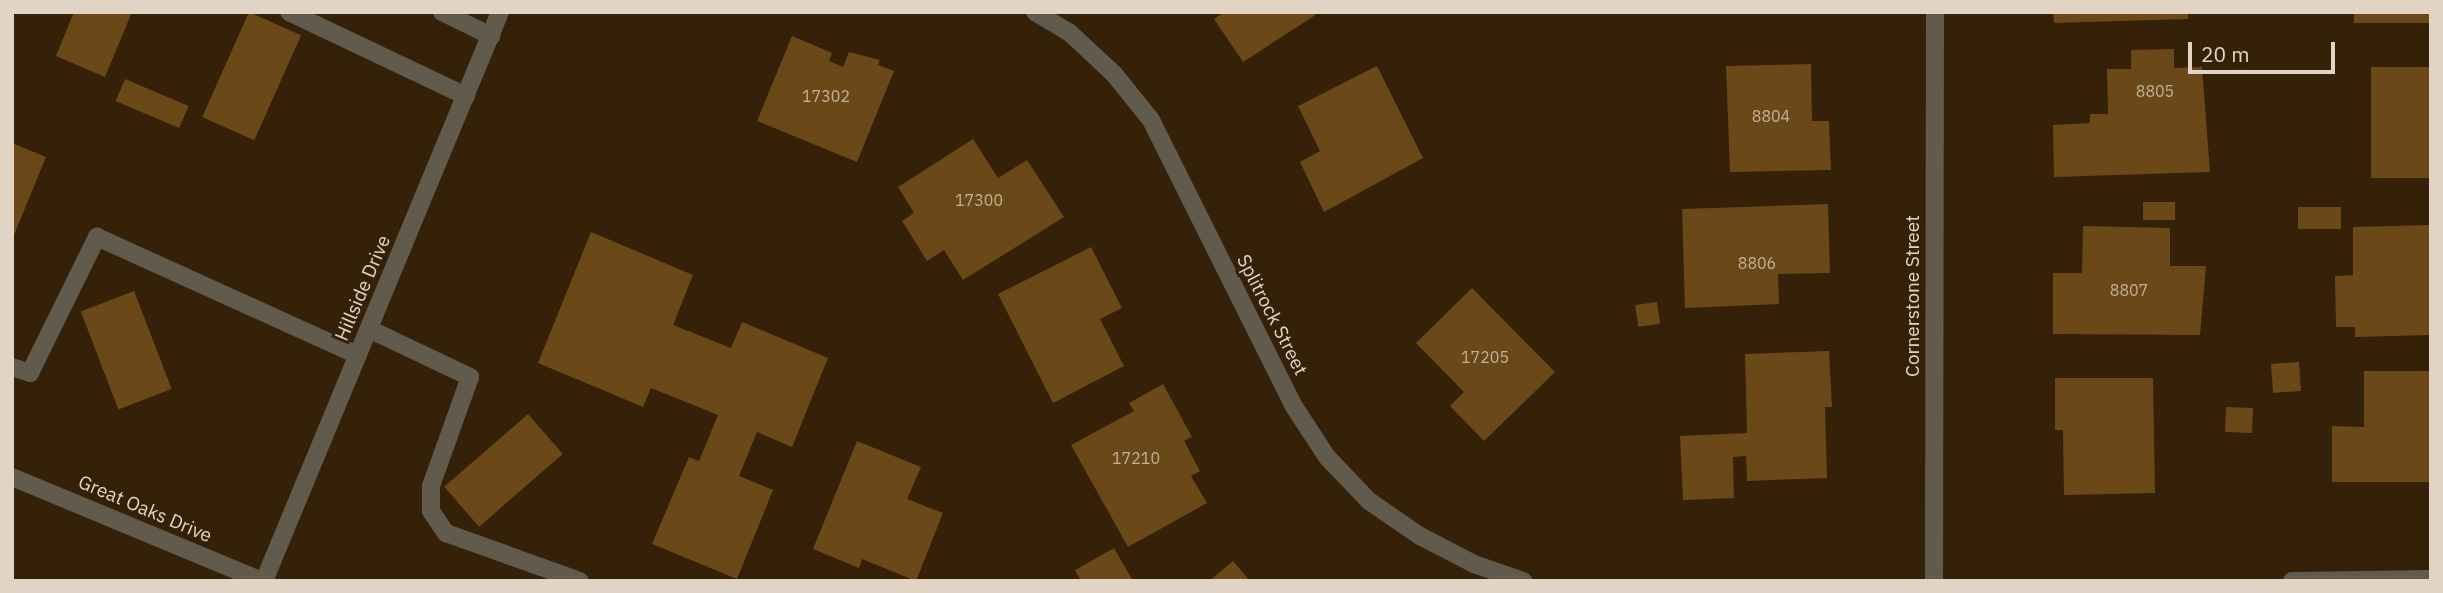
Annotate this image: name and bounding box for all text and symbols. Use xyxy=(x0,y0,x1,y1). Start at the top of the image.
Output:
scale bar xyxy=(2191,28,2338,72)
text: 20 m xyxy=(2201,40,2250,68)
house number: 8805 xyxy=(2136,81,2174,101)
house number: 17302 xyxy=(802,86,850,106)
house number: 8804 xyxy=(1752,106,1790,126)
house number: 17300 xyxy=(955,190,1003,210)
street label: Cornerstone Street xyxy=(1902,215,1924,377)
street label: Hillside Drive xyxy=(331,232,395,344)
street label: Splitrock Street xyxy=(1232,251,1312,379)
house number: 8806 xyxy=(1738,253,1776,273)
house number: 8807 xyxy=(2110,280,2148,300)
house number: 17205 xyxy=(1461,347,1509,367)
house number: 17210 xyxy=(1112,448,1160,468)
street label: Great Oaks Drive xyxy=(75,471,215,547)

